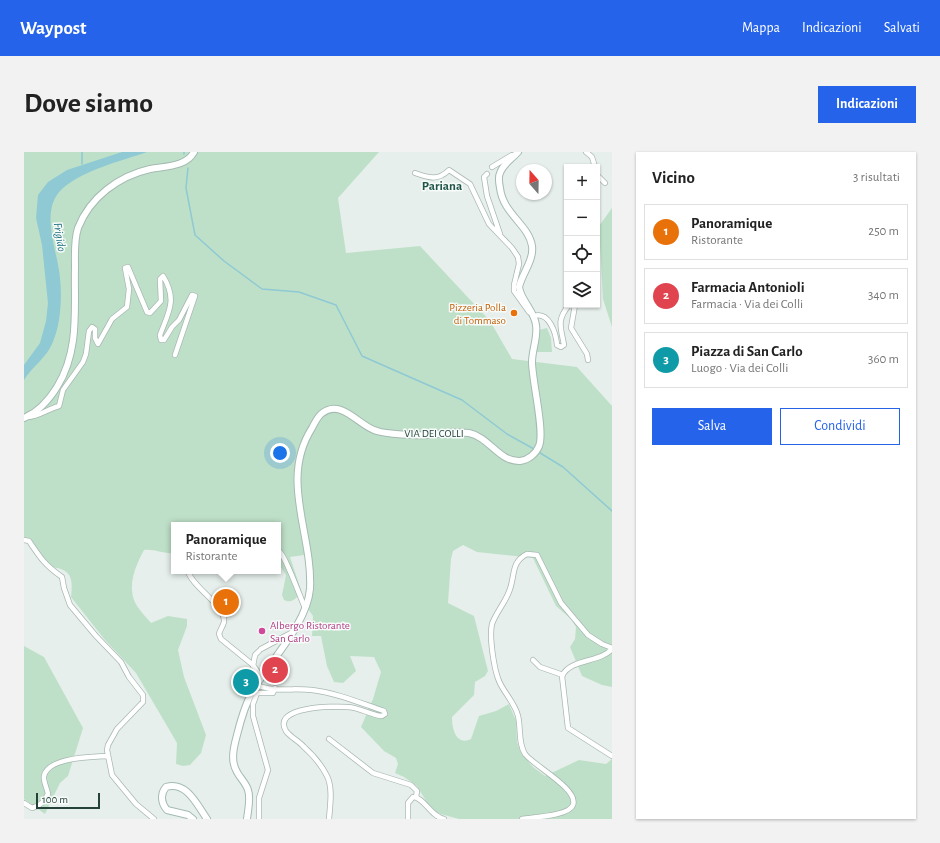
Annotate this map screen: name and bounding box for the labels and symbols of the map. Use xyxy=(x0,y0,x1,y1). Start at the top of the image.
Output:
north arrow xyxy=(516,164,552,200)
district label: Pariana xyxy=(422,180,462,193)
water label: Frigido xyxy=(52,222,68,252)
place label: Pizzeria Polla di Tommaso xyxy=(449,302,506,326)
marker: Pizzeria Polla di Tommaso xyxy=(509,308,519,318)
street label: VIA DEI COLLI xyxy=(404,428,464,439)
your location xyxy=(270,443,290,463)
pin: 1 xyxy=(213,587,239,617)
place label: Albergo Ristorante San Carlo xyxy=(270,620,350,644)
marker: Albergo Ristorante San Carlo xyxy=(257,626,267,636)
pin: 2 xyxy=(262,655,288,685)
pin: 3 xyxy=(233,667,259,697)
scale bar xyxy=(36,791,100,810)

